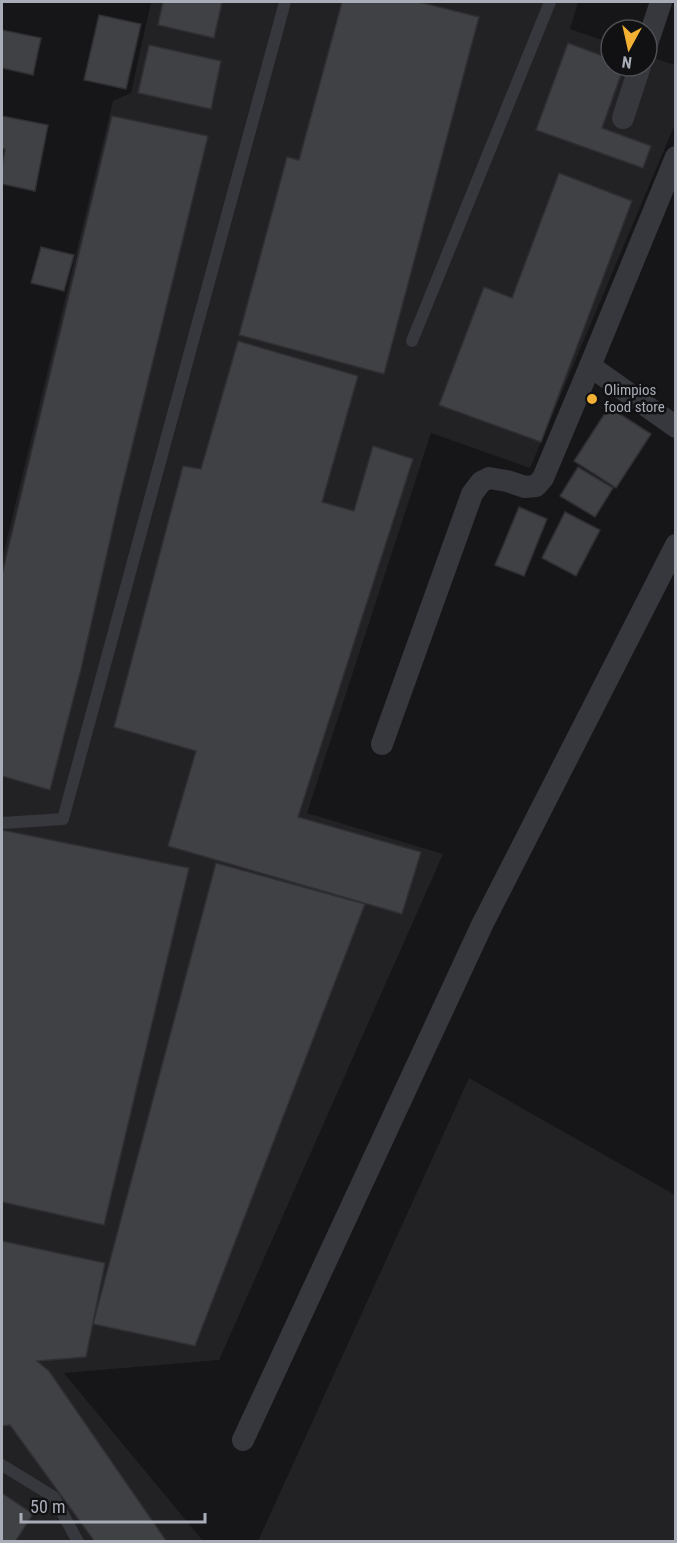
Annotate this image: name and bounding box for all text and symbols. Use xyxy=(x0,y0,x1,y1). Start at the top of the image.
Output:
north arrow xyxy=(599,18,659,78)
text: N xyxy=(621,52,633,72)
place label: Olimpios food store xyxy=(604,381,665,416)
marker: Olimpios food store xyxy=(585,392,599,406)
scale bar xyxy=(21,1486,206,1524)
text: 50 m xyxy=(30,1496,65,1517)

